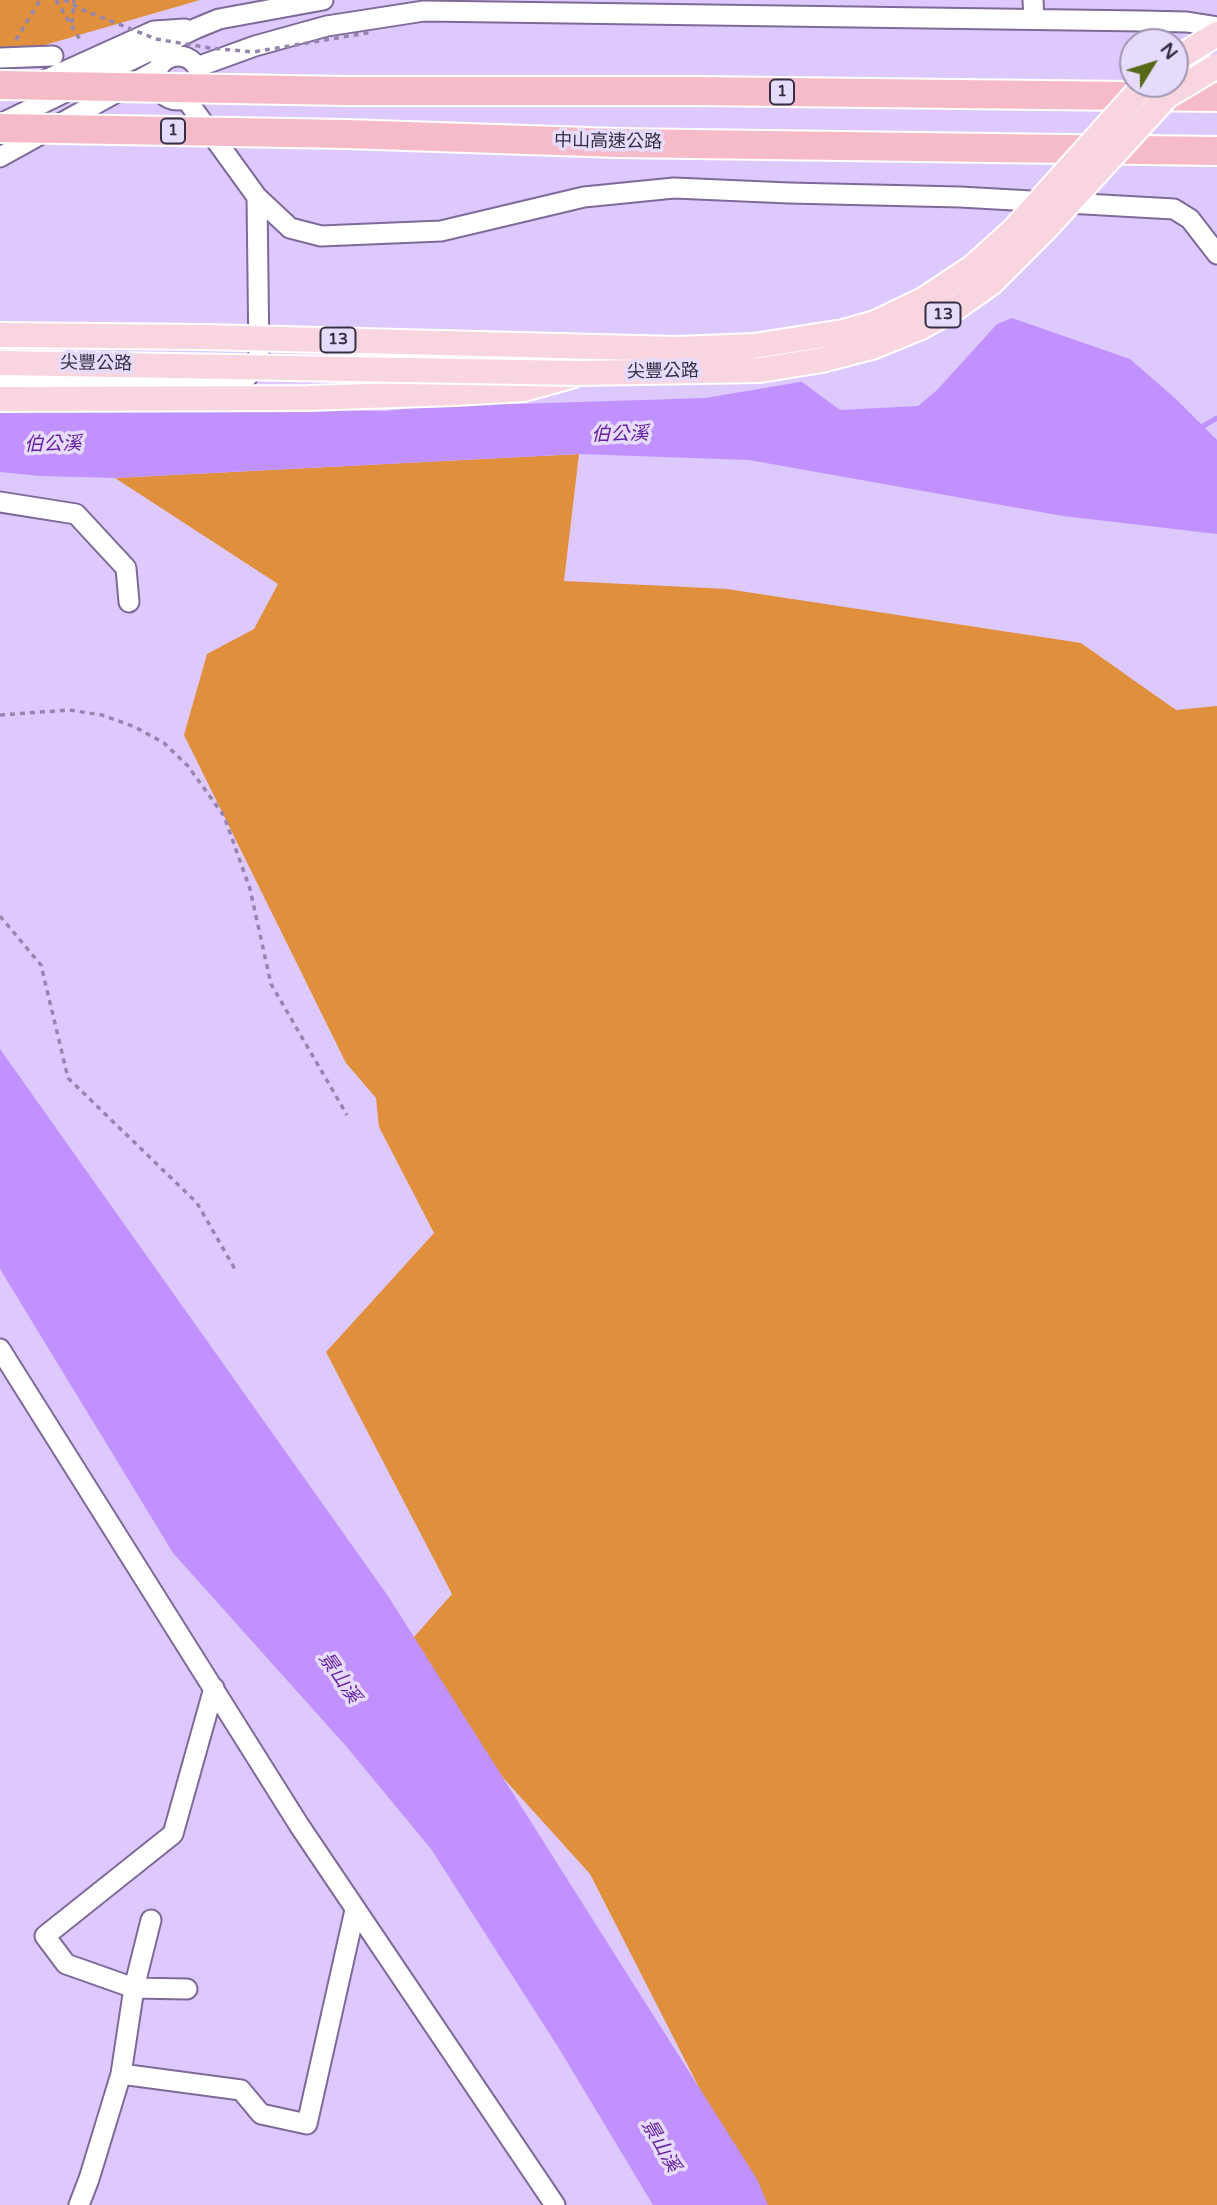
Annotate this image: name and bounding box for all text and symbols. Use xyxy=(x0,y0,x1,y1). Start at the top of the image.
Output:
north arrow xyxy=(1119,28,1189,98)
text: N xyxy=(1156,39,1182,64)
road number: 1 xyxy=(770,80,794,104)
road number: 1 xyxy=(161,119,185,144)
street label: 中山高速公路 xyxy=(554,130,662,154)
road number: 13 xyxy=(926,302,960,328)
road number: 13 xyxy=(320,328,356,352)
street label: 尖豐公路 xyxy=(60,353,132,375)
street label: 尖豐公路 xyxy=(627,361,699,383)
water label: 伯公溪 xyxy=(591,423,649,447)
water label: 伯公溪 xyxy=(24,433,82,457)
water label: 景山溪 xyxy=(313,1648,365,1708)
water label: 景山溪 xyxy=(636,2116,684,2176)

